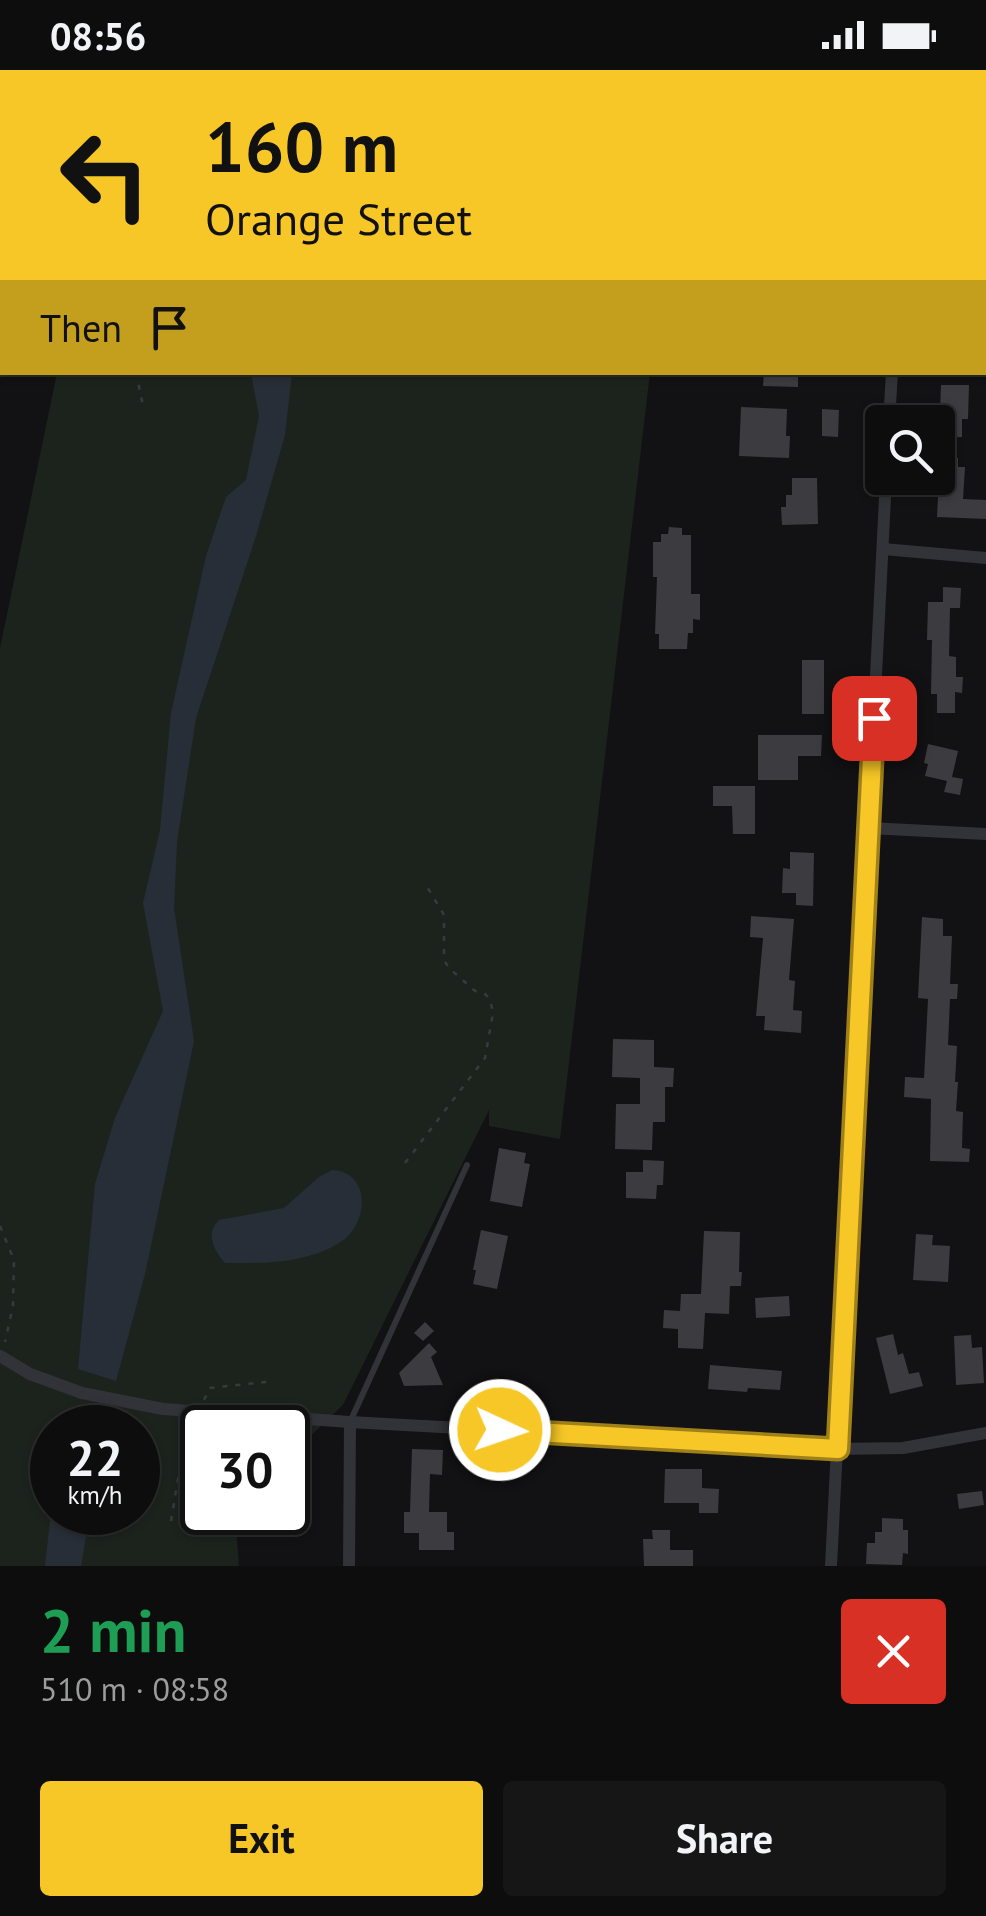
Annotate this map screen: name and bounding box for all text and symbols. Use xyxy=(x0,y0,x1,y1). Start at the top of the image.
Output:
text: 08:56 xyxy=(50,11,146,60)
text: 160 m xyxy=(205,101,398,191)
icon: left xyxy=(40,110,170,240)
text: Orange Street xyxy=(205,189,472,247)
icon: arrive xyxy=(142,300,197,355)
text: Then xyxy=(40,303,122,352)
map controls xyxy=(865,405,955,495)
button: search xyxy=(865,405,955,495)
pin xyxy=(832,676,917,761)
icon: arrive xyxy=(847,691,902,746)
position arrow xyxy=(448,1378,552,1482)
speed limit sign: 30 xyxy=(180,1405,310,1535)
text: 22 xyxy=(67,1425,123,1490)
text: km/h xyxy=(68,1479,122,1511)
text: 2 min xyxy=(40,1591,186,1669)
button: close xyxy=(841,1599,946,1704)
text: 510 m · 08:58 xyxy=(40,1668,229,1710)
button: Exit xyxy=(40,1781,483,1896)
button: Share xyxy=(503,1781,946,1896)

